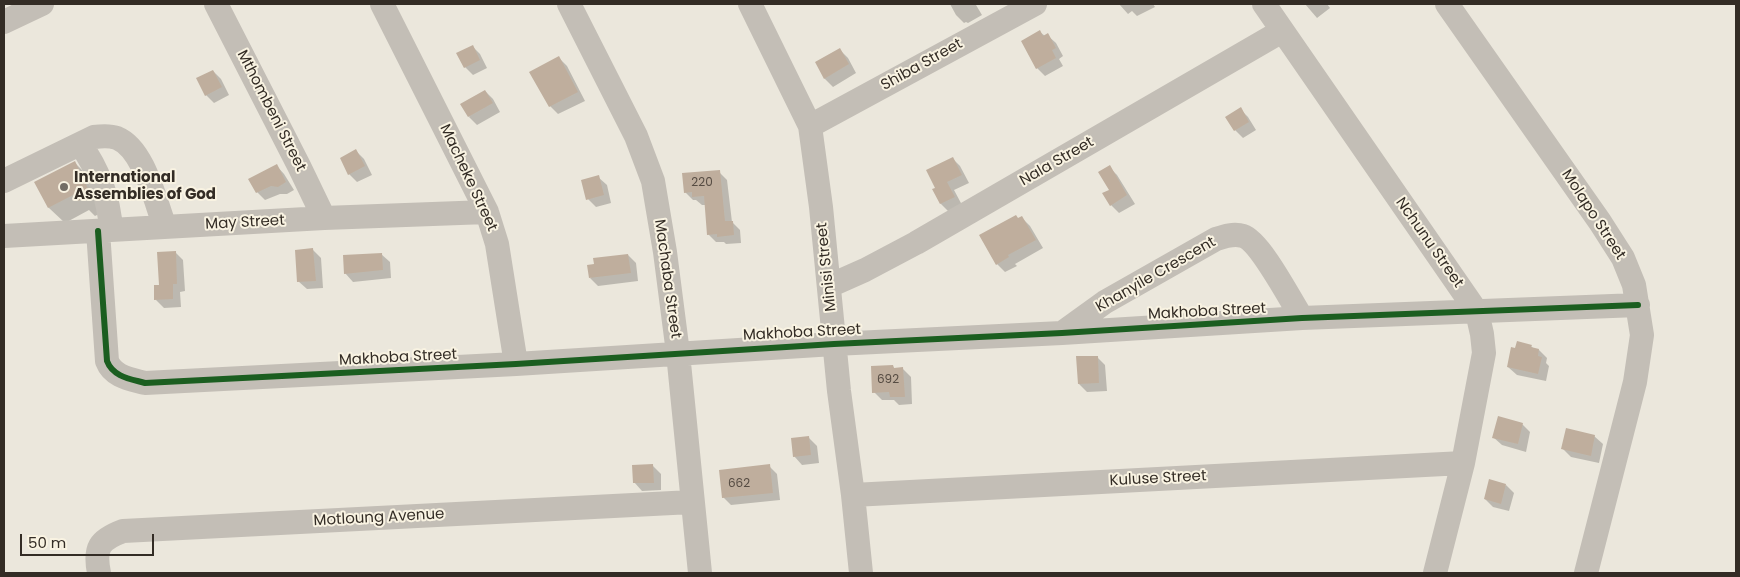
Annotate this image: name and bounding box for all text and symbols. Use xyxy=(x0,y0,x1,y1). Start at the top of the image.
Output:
street label: Shiba Street xyxy=(878,35,966,95)
street label: Mthombeni Street xyxy=(233,47,309,175)
street label: Macheke Street xyxy=(435,122,501,234)
street label: Nala Street xyxy=(1017,134,1097,190)
street label: Molapo Street xyxy=(1557,166,1629,264)
place label: International Assemblies of God xyxy=(74,169,216,204)
house number: 220 xyxy=(691,176,713,190)
marker: International Assemblies of God xyxy=(58,181,70,193)
street label: Nchunu Street xyxy=(1391,194,1467,292)
street label: May Street xyxy=(205,212,285,234)
street label: Machaba Street xyxy=(650,218,684,340)
street label: Minisi Street xyxy=(813,222,841,312)
street label: Khanyile Crescent xyxy=(1093,233,1219,317)
street label: Makhoba Street xyxy=(1148,300,1266,324)
street label: Makhoba Street xyxy=(743,321,861,345)
street label: Makhoba Street xyxy=(339,346,457,370)
house number: 692 xyxy=(877,373,899,387)
street label: Kuluse Street xyxy=(1109,467,1207,491)
house number: 662 xyxy=(728,477,750,491)
street label: Motloung Avenue xyxy=(313,506,445,530)
scale bar xyxy=(22,524,156,556)
text: 50 m xyxy=(28,532,66,553)

